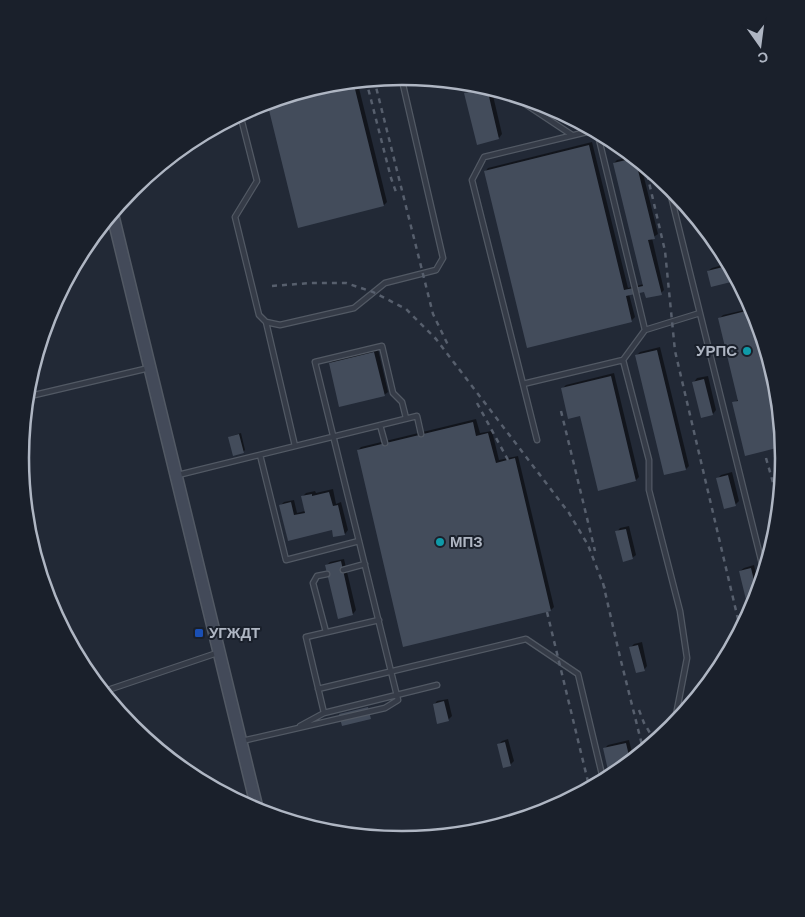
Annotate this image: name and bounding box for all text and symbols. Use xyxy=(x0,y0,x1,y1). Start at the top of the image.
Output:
north arrow xyxy=(735,20,785,70)
text: С xyxy=(756,49,770,67)
place label: УРПС xyxy=(696,342,737,360)
marker: УРПС xyxy=(741,345,753,357)
place label: МПЗ xyxy=(450,533,483,551)
marker: МПЗ xyxy=(434,536,446,548)
place label: УГЖДТ xyxy=(209,624,260,642)
marker: УГЖДТ xyxy=(193,627,205,639)

